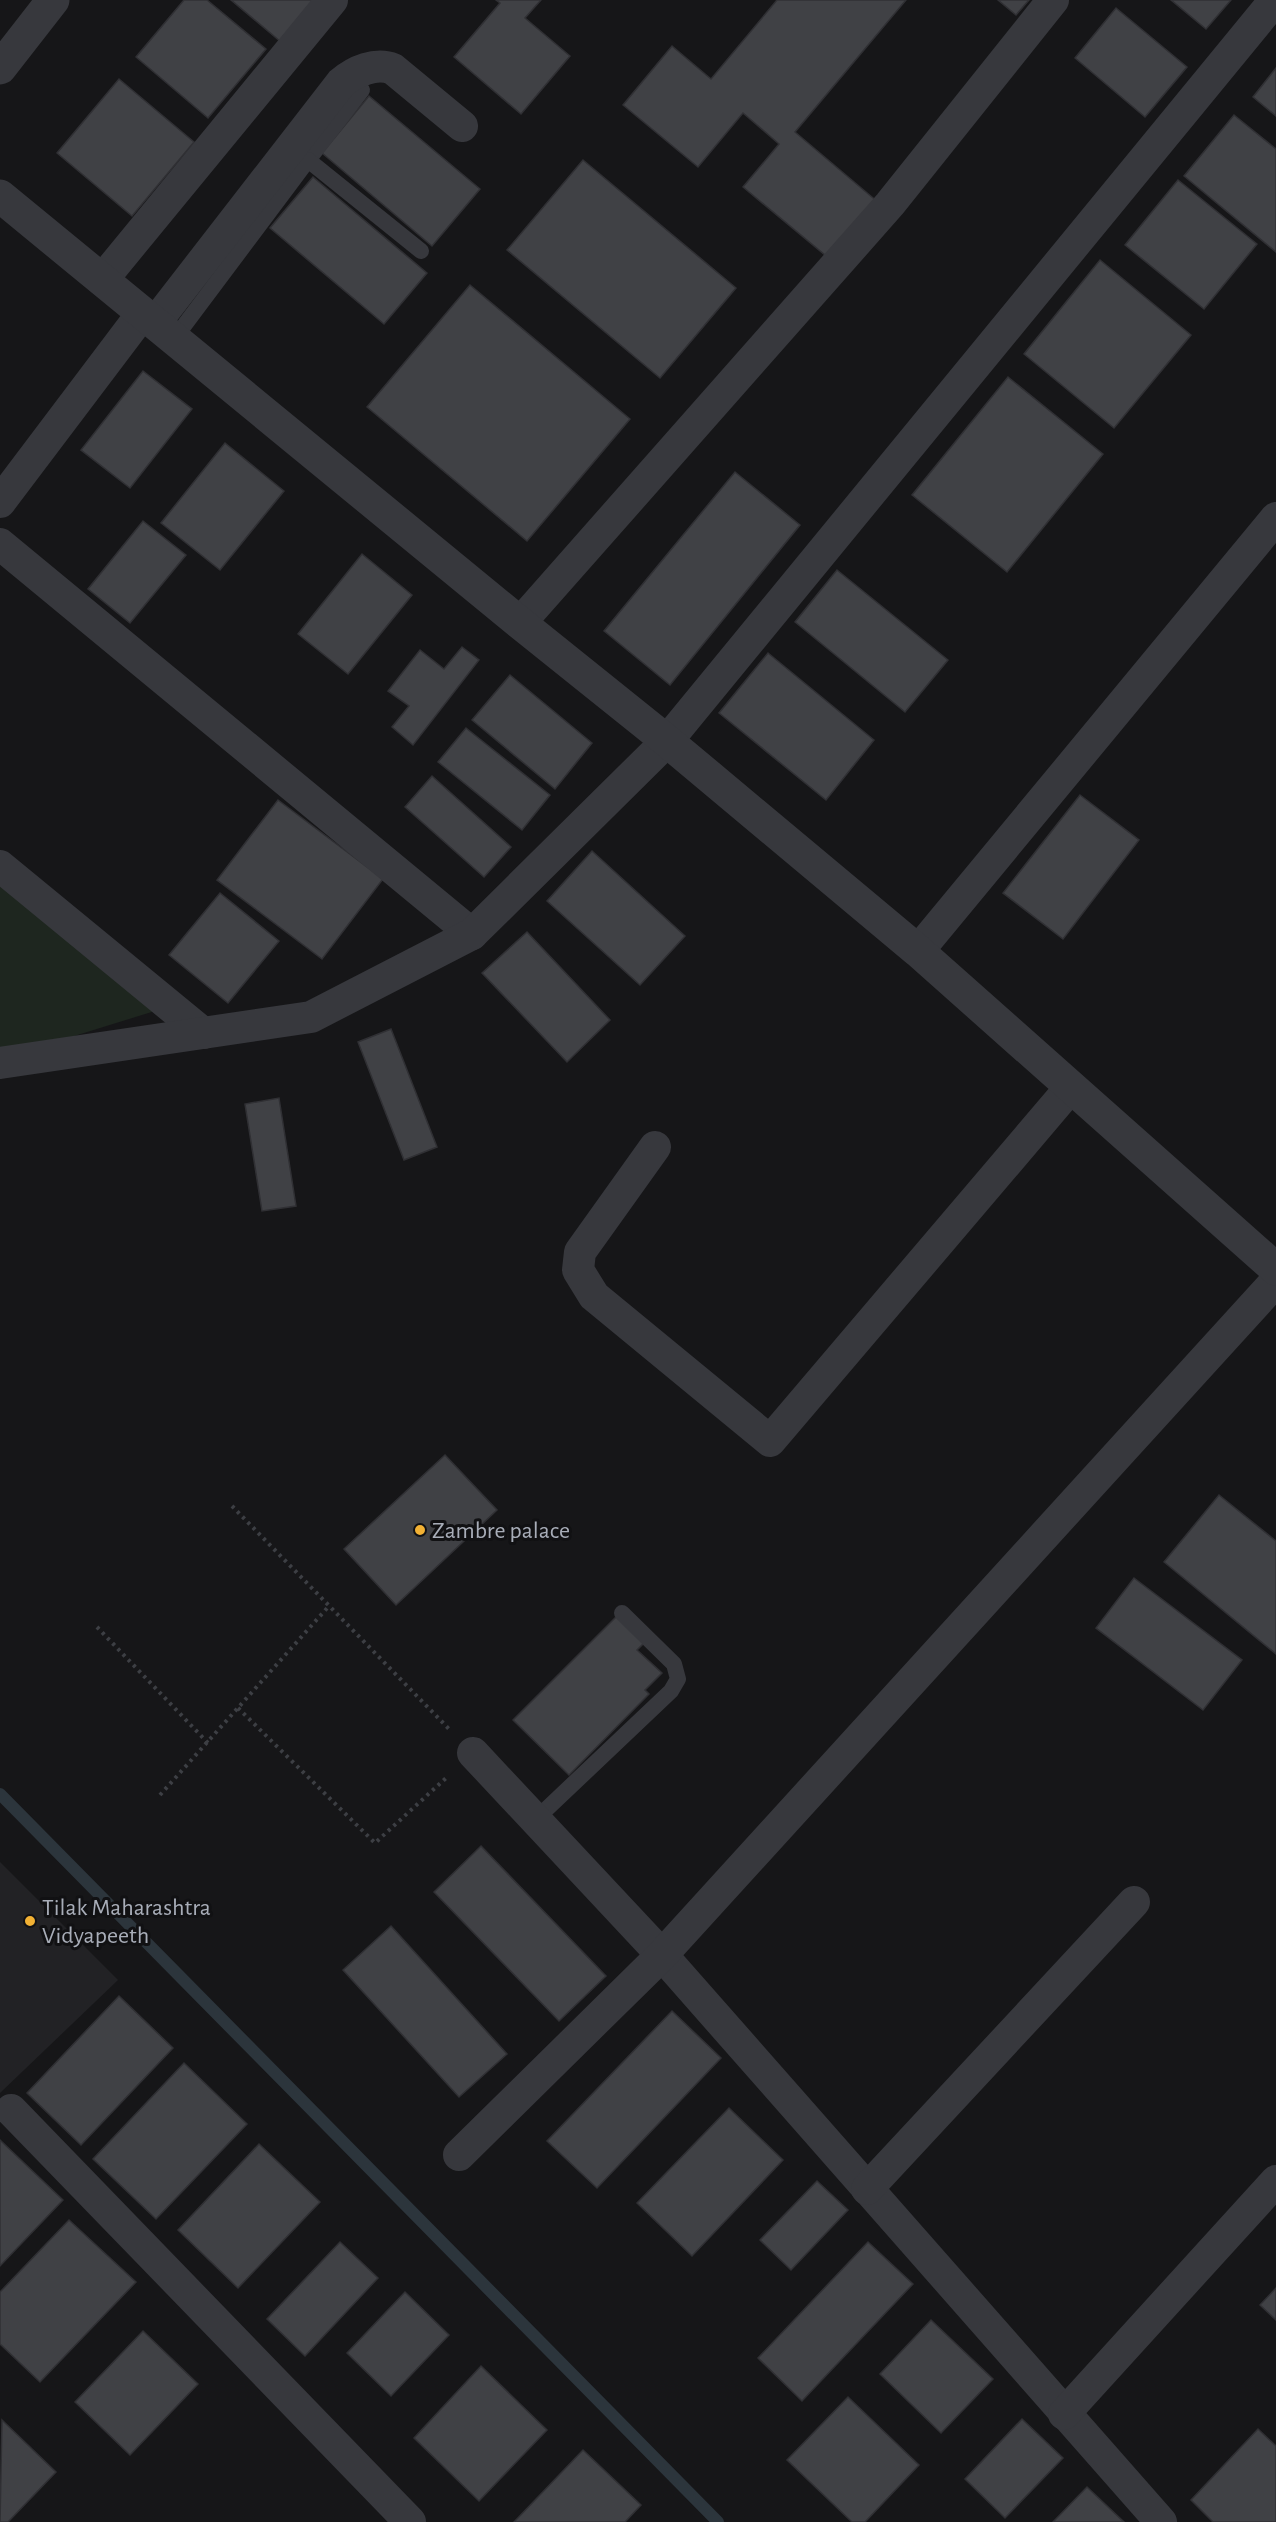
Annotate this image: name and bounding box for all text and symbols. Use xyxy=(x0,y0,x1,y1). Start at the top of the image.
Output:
place label: Zambre palace xyxy=(432,1519,570,1543)
marker: Zambre palace xyxy=(413,1523,427,1537)
place label: Tilak Maharashtra Vidyapeeth xyxy=(42,1896,211,1948)
marker: Tilak Maharashtra Vidyapeeth xyxy=(23,1914,37,1928)

